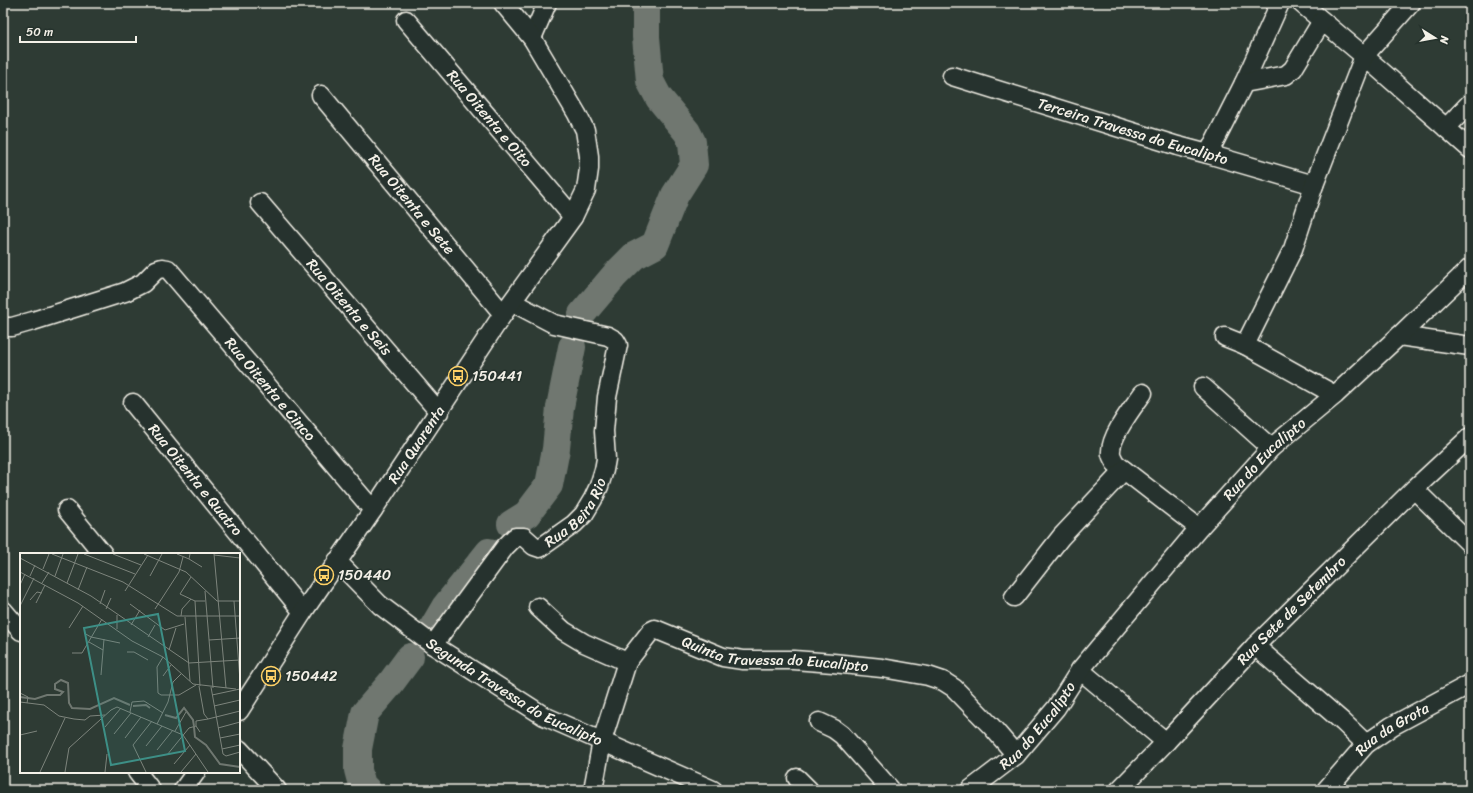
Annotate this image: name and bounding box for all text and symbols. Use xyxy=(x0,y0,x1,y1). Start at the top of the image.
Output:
scale bar xyxy=(20,18,136,44)
north arrow xyxy=(1415,18,1455,58)
text: 50 m xyxy=(26,21,53,43)
text: N xyxy=(1434,33,1455,46)
street label: Rua Oitenta e Oito xyxy=(440,64,539,173)
street label: Terceira Travessa do Eucalipto xyxy=(1034,90,1232,172)
street label: Rua Oitenta e Sete xyxy=(362,148,462,261)
street label: Rua Oitenta e Seis xyxy=(300,252,399,362)
street label: Rua Oitenta e Cinco xyxy=(218,331,323,447)
place label: 150441 xyxy=(472,363,522,389)
bus stop icon: 150441 xyxy=(447,365,469,387)
street label: Rua Quarenta xyxy=(381,400,452,489)
street label: Rua do Eucalipto xyxy=(1216,411,1312,507)
street label: Rua Oitenta e Quatro xyxy=(142,418,250,542)
street label: Rua Beira Rio xyxy=(539,474,614,554)
street label: Rua Sete de Setembro xyxy=(1230,549,1353,671)
inset map xyxy=(20,553,240,773)
place label: 150440 xyxy=(338,562,391,588)
bus stop icon: 150440 xyxy=(313,564,335,586)
street label: Quinta Travessa do Eucalipto xyxy=(678,628,870,680)
street label: Segunda Travessa do Eucalipto xyxy=(420,631,607,753)
place label: 150442 xyxy=(285,663,338,689)
bus stop icon: 150442 xyxy=(260,665,282,687)
street label: Rua do Eucalipto xyxy=(993,676,1083,777)
street label: Rua da Grota xyxy=(1348,695,1434,762)

